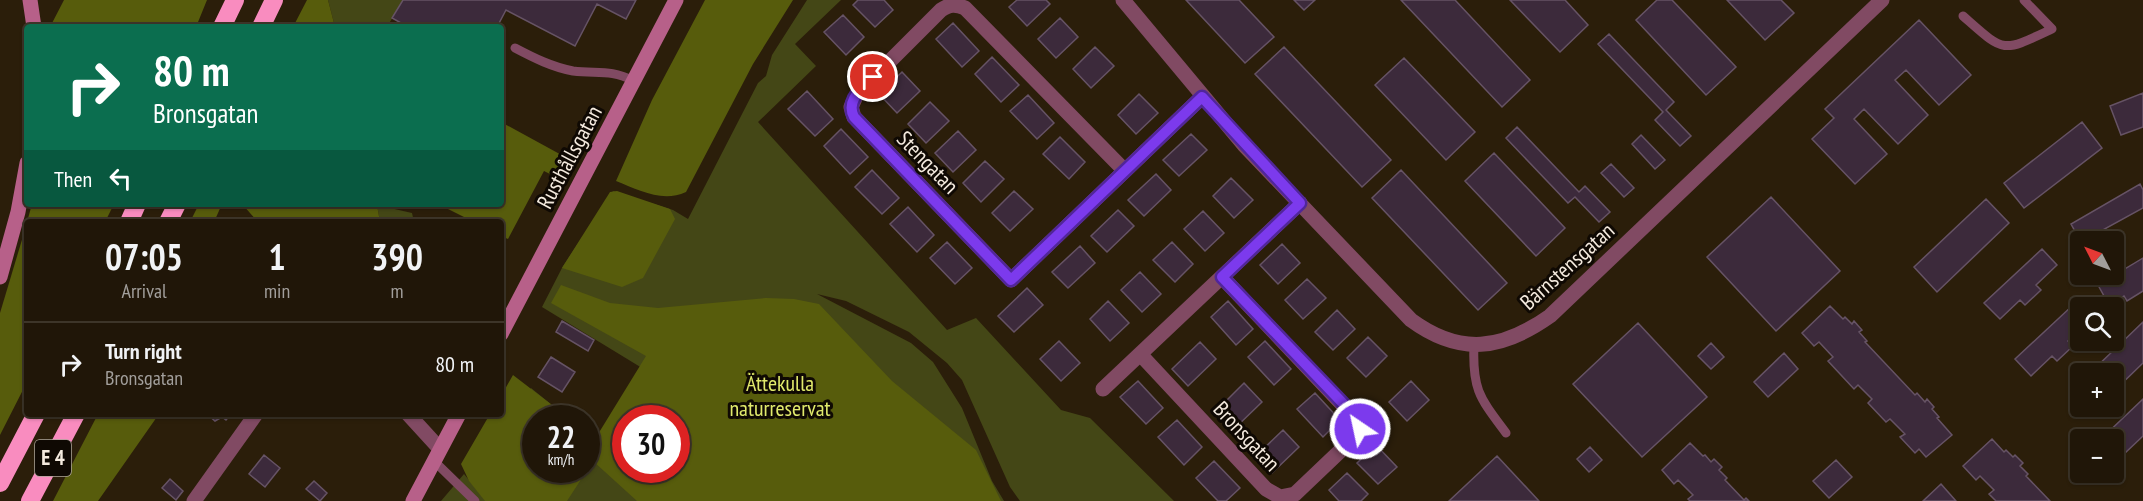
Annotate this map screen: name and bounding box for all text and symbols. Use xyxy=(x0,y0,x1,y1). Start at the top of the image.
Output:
text: 80 m xyxy=(153,43,230,98)
icon: right xyxy=(54,48,132,126)
pin xyxy=(847,51,898,102)
icon: arrive xyxy=(856,60,889,93)
text: Bronsgatan xyxy=(153,96,258,130)
street label: Rusthållsgatan xyxy=(530,101,608,213)
street label: Stengatan xyxy=(891,125,965,199)
icon: left xyxy=(104,162,137,195)
text: Then xyxy=(54,165,92,193)
street label: Bärnstensgatan xyxy=(1514,216,1620,316)
north arrow xyxy=(2070,231,2124,285)
map controls xyxy=(2070,231,2124,483)
text: 07:05 xyxy=(105,233,183,280)
text: 1 xyxy=(268,233,286,280)
text: 390 xyxy=(371,233,423,280)
text: Arrival xyxy=(121,278,167,304)
text: min xyxy=(264,278,290,304)
text: m xyxy=(391,278,404,304)
button: search xyxy=(2070,297,2124,351)
text: Turn right xyxy=(105,337,182,365)
icon: right xyxy=(54,348,87,381)
text: 80 m xyxy=(435,350,474,378)
button: + xyxy=(2070,363,2124,417)
text: Bronsgatan xyxy=(105,365,183,391)
park label: Ättekulla naturreservat xyxy=(729,369,831,422)
street label: Bronsgatan xyxy=(1207,395,1287,477)
position arrow xyxy=(1328,397,1392,461)
speed limit sign: 30 xyxy=(612,405,690,483)
text: 22 xyxy=(547,417,575,456)
button: − xyxy=(2070,429,2124,483)
road number: E 4 xyxy=(35,440,71,476)
text: km/h xyxy=(548,450,574,469)

